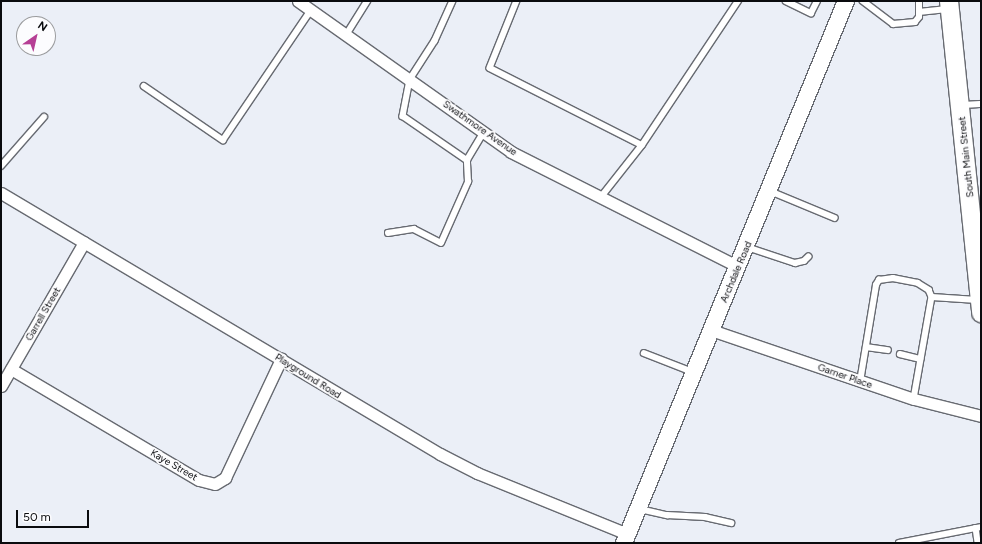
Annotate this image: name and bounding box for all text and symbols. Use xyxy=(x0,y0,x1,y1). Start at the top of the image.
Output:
north arrow xyxy=(16,16,56,56)
text: N xyxy=(35,19,50,34)
street label: Swathmore Avenue xyxy=(441,98,519,158)
street label: South Main Street xyxy=(956,116,976,198)
street label: Archdale Road xyxy=(718,240,754,304)
street label: Garrell Street xyxy=(23,285,63,343)
street label: Playground Road xyxy=(273,351,343,401)
street label: Garner Place xyxy=(816,361,874,391)
street label: Kaye Street xyxy=(148,447,200,483)
scale bar xyxy=(18,502,91,528)
text: 50 m xyxy=(23,510,51,524)

